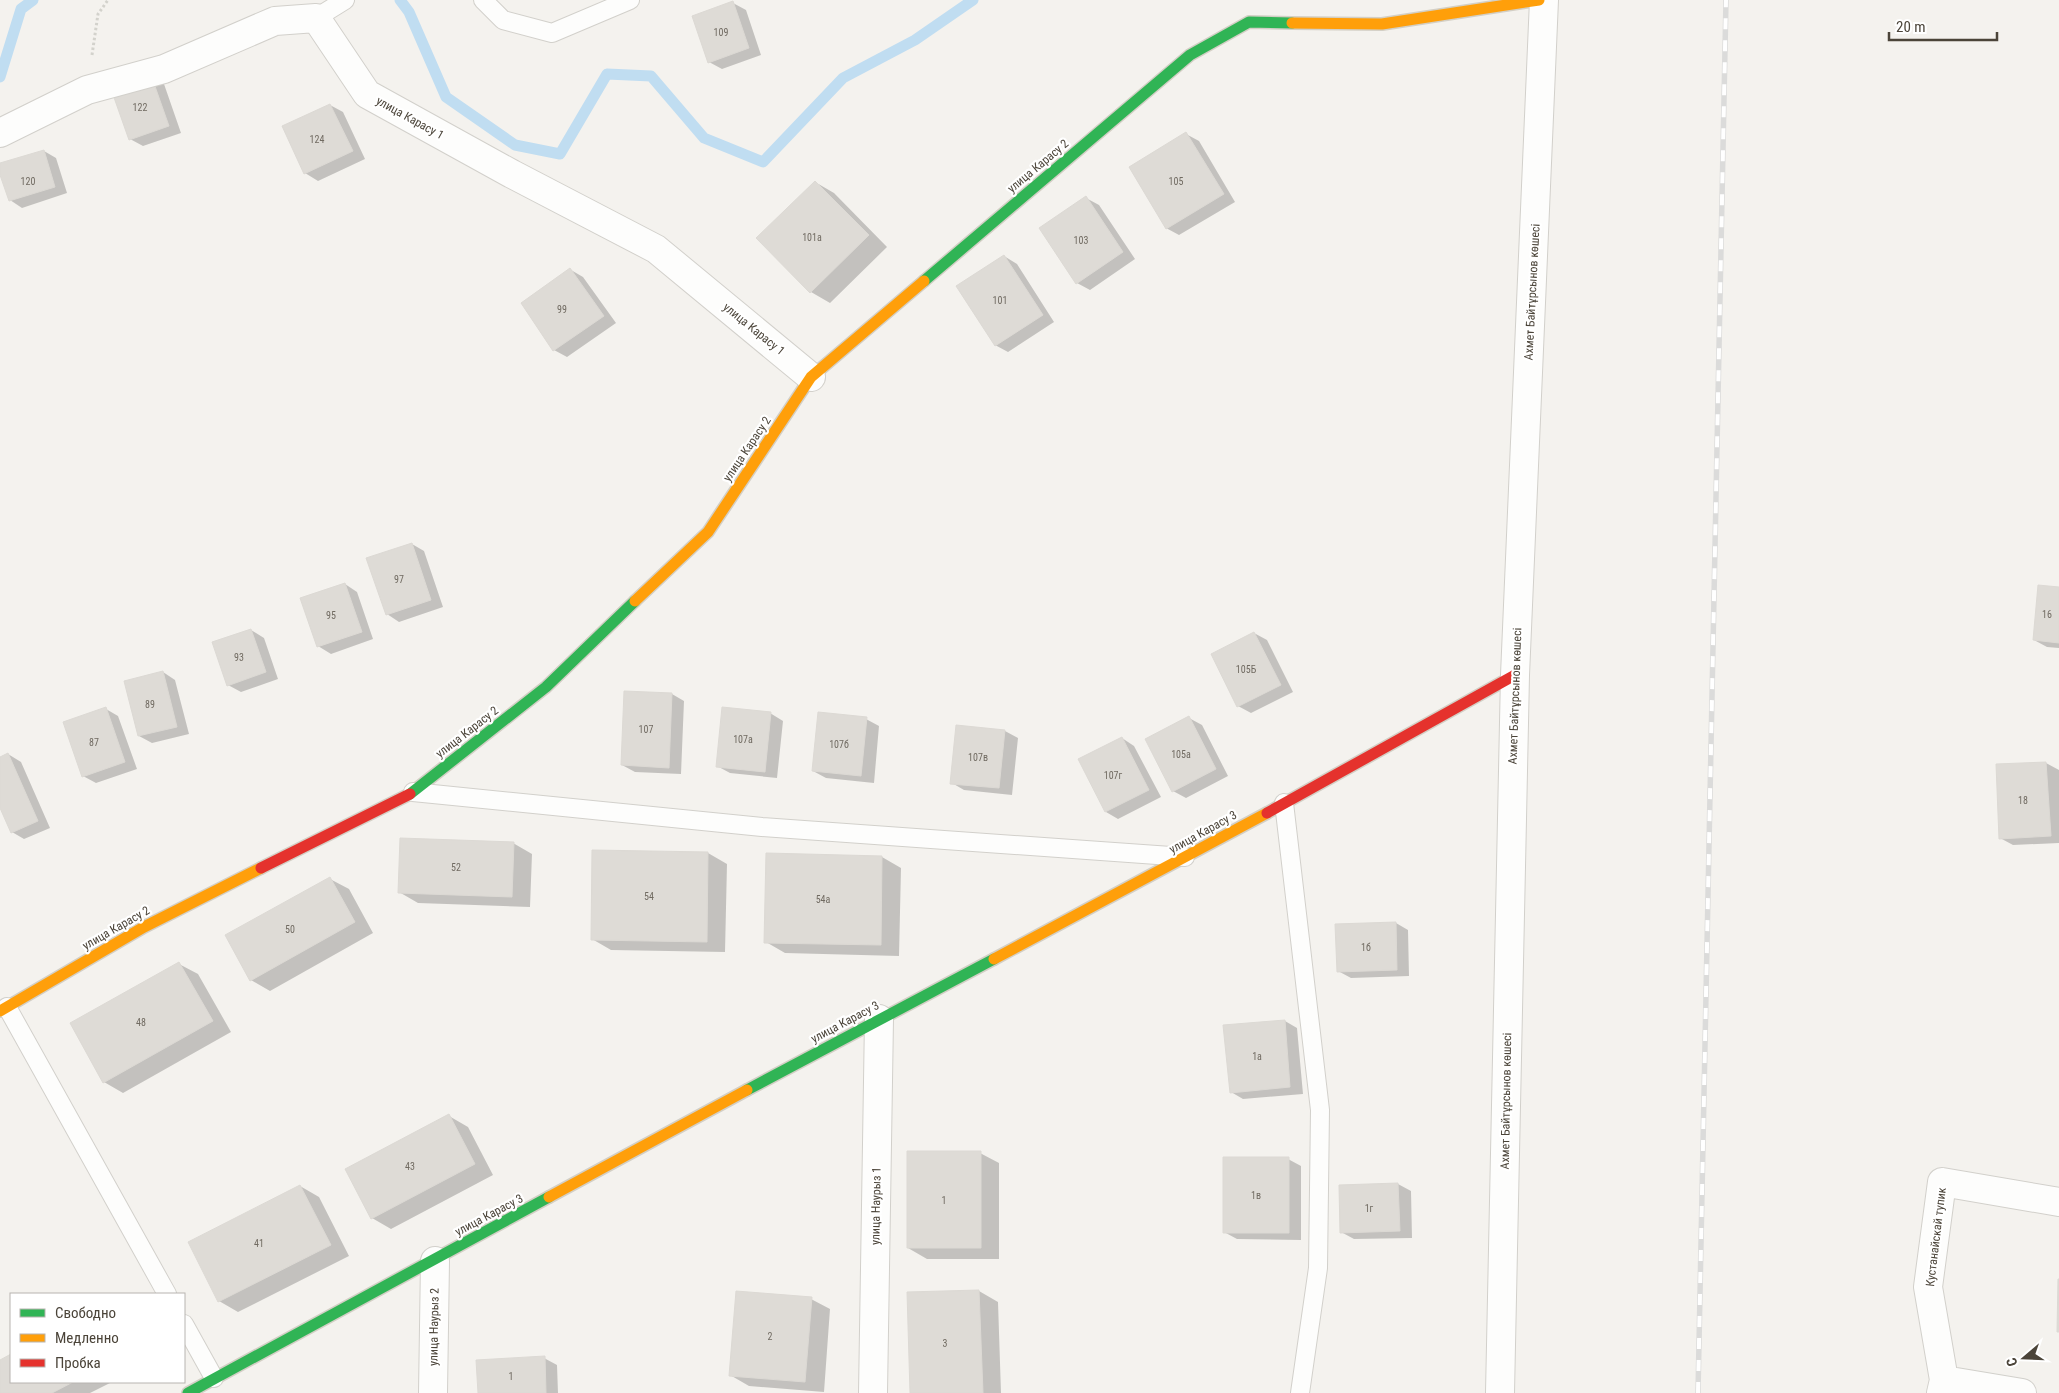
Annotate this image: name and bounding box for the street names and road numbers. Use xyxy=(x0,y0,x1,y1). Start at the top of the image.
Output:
street label: улица Карасу 1 xyxy=(374,94,446,142)
street label: улица Карасу 2 xyxy=(1005,136,1071,196)
street label: Ахмет Байтұрсынов көшесі xyxy=(1521,223,1543,361)
street label: улица Карасу 1 xyxy=(720,300,788,358)
street label: улица Карасу 2 xyxy=(720,414,774,484)
street label: Ахмет Байтұрсынов көшесі xyxy=(1506,627,1524,765)
street label: улица Карасу 2 xyxy=(433,703,501,761)
street label: улица Карасу 3 xyxy=(1167,808,1239,856)
street label: улица Карасу 2 xyxy=(80,903,152,953)
street label: улица Карасу 3 xyxy=(809,998,882,1046)
street label: Ахмет Байтұрсынов көшесі xyxy=(1498,1032,1514,1170)
street label: улица Наурыз 1 xyxy=(868,1167,884,1245)
street label: Кустанайскай тупик xyxy=(1923,1186,1949,1287)
street label: улица Карасу 3 xyxy=(453,1191,526,1239)
street label: улица Наурыз 2 xyxy=(426,1288,442,1366)

